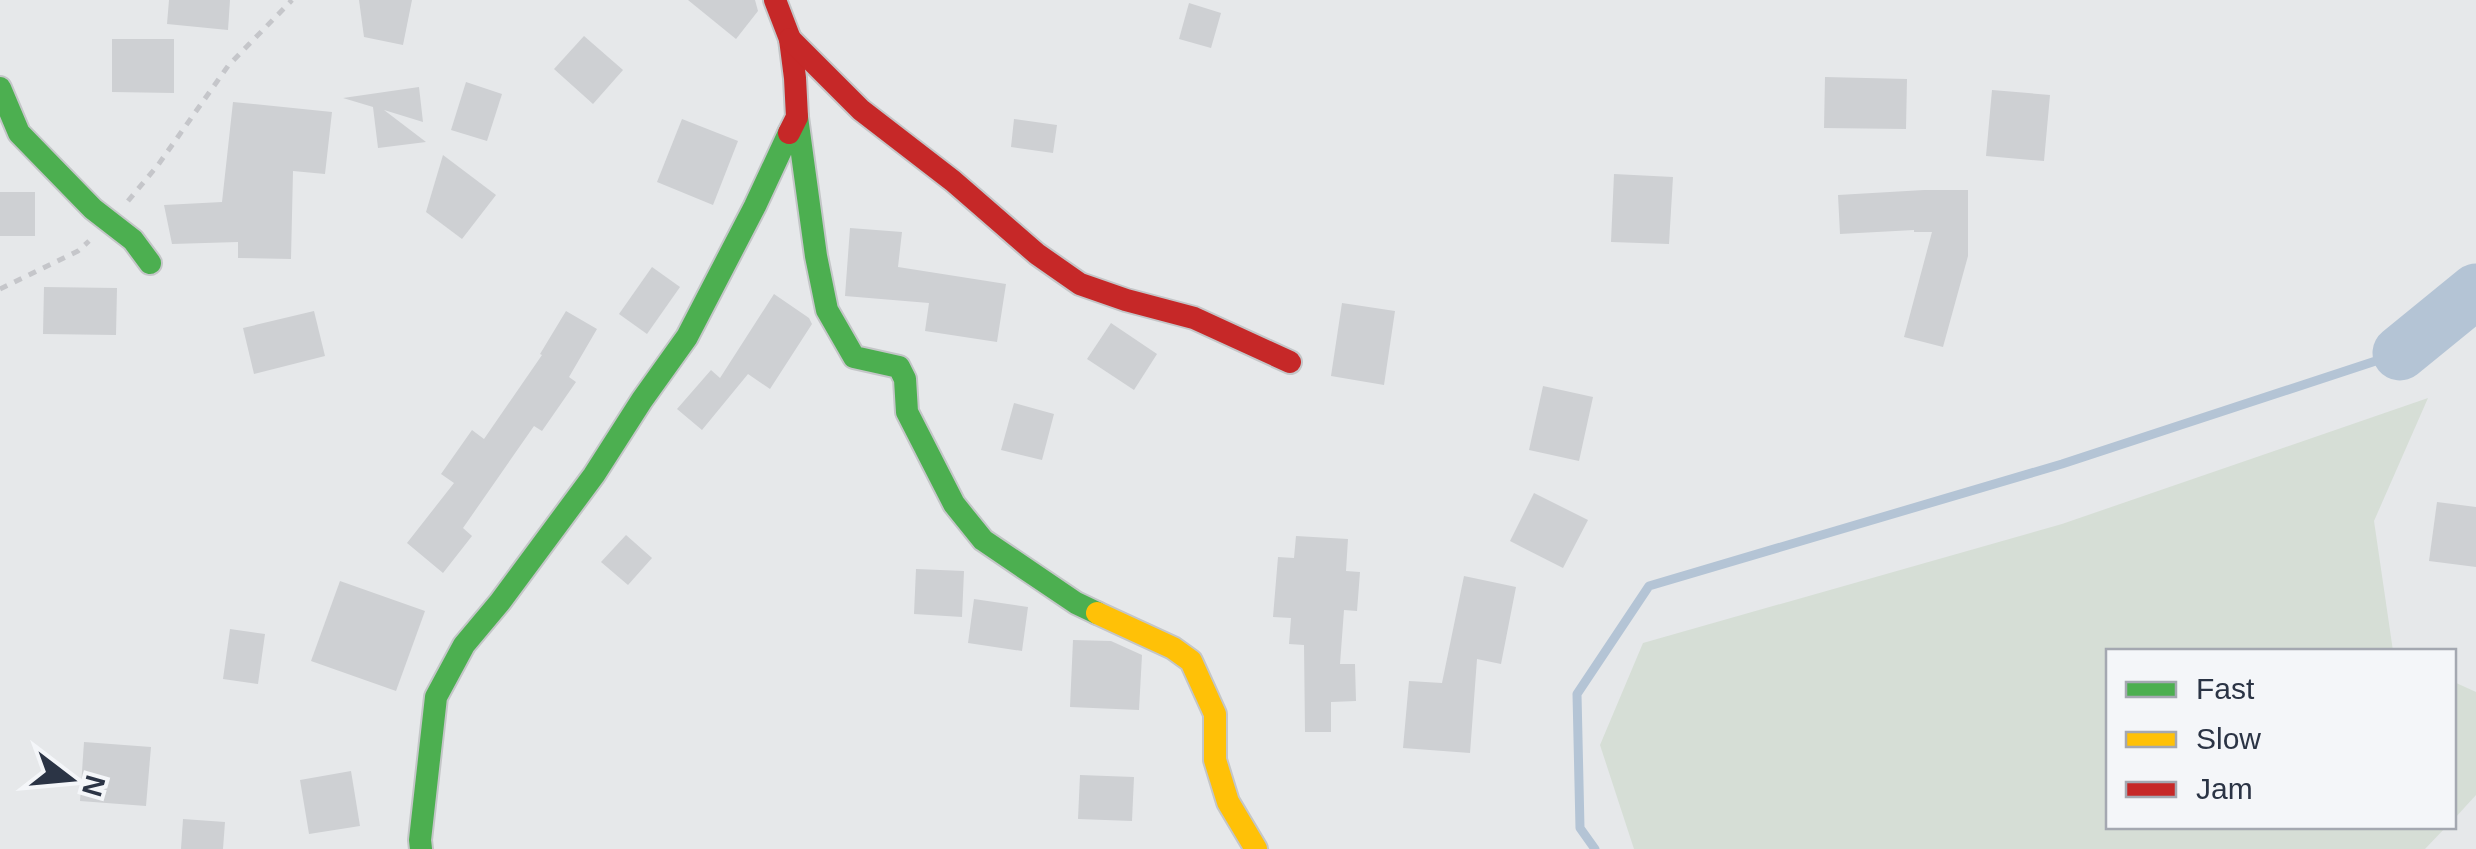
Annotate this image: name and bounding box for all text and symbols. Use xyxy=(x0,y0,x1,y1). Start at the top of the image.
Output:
legend xyxy=(2106,649,2456,829)
text: Fast xyxy=(2196,672,2255,705)
text: Slow xyxy=(2196,722,2261,755)
north arrow xyxy=(20,729,120,829)
text: N xyxy=(76,772,111,800)
text: Jam xyxy=(2196,772,2253,805)

